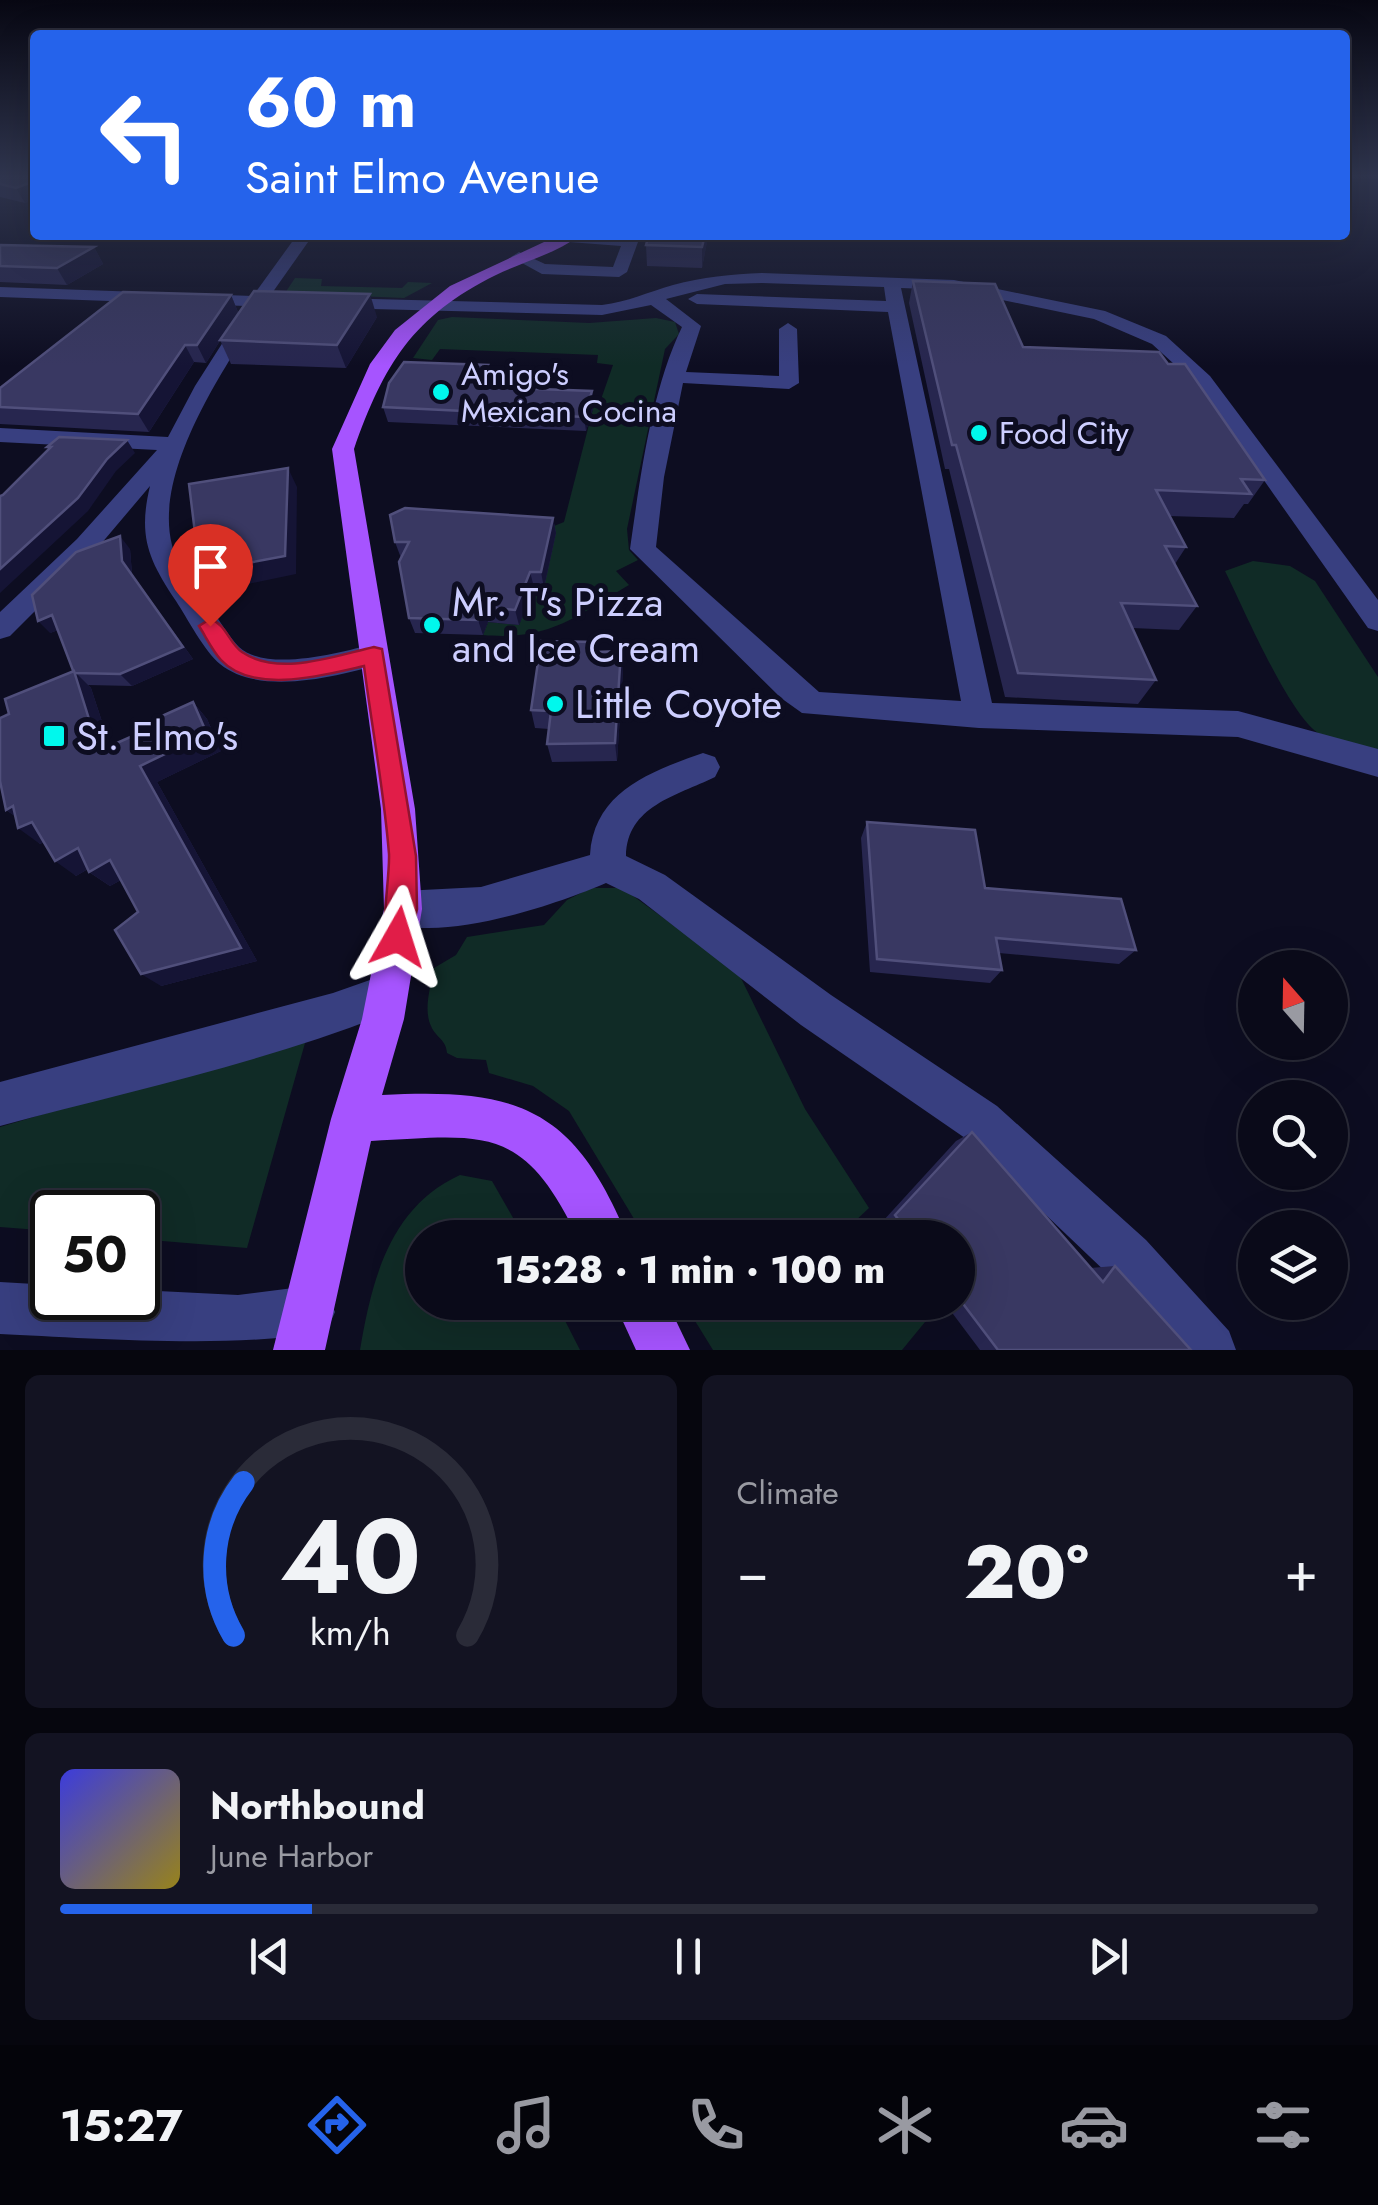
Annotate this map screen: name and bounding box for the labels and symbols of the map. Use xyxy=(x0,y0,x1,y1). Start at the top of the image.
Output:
place label: Amigo's Mexican Cocina xyxy=(461,351,677,434)
marker: Amigo's Mexican Cocina xyxy=(430,381,452,403)
place label: Food City xyxy=(999,410,1130,456)
marker: Food City xyxy=(968,422,990,444)
pin xyxy=(168,524,253,627)
place label: Mr. T's Pizza and Ice Cream xyxy=(452,573,700,677)
marker: Mr. T's Pizza and Ice Cream xyxy=(421,614,443,636)
place label: Little Coyote xyxy=(575,675,782,733)
marker: Little Coyote xyxy=(544,693,566,715)
place label: St. Elmo's xyxy=(76,707,238,765)
marker: St. Elmo's xyxy=(41,723,67,749)
position arrow xyxy=(346,885,450,989)
north arrow xyxy=(1238,950,1348,1060)
speed limit sign: 50 xyxy=(30,1190,160,1320)

